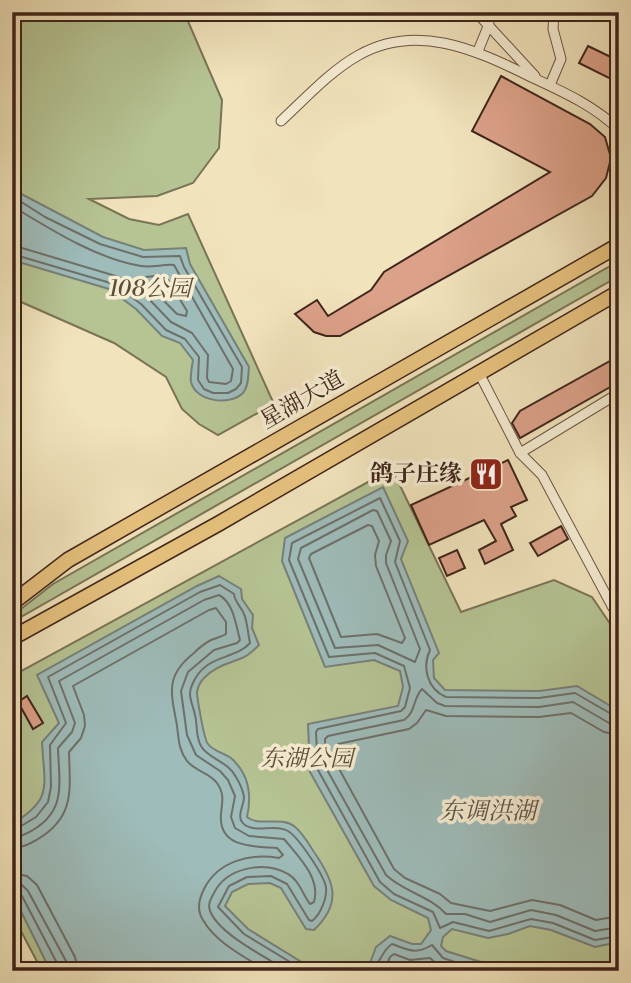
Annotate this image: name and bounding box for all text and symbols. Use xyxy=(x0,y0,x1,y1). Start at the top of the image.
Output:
park label: 108公园 xyxy=(109,275,195,303)
street label: 星湖大道 xyxy=(255,365,349,435)
restaurant icon: 鸽子庄缘 xyxy=(467,455,505,493)
place label: 鸽子庄缘 xyxy=(370,460,462,488)
park label: 东湖公园 xyxy=(261,745,357,773)
water label: 东调洪湖 xyxy=(440,797,540,827)

